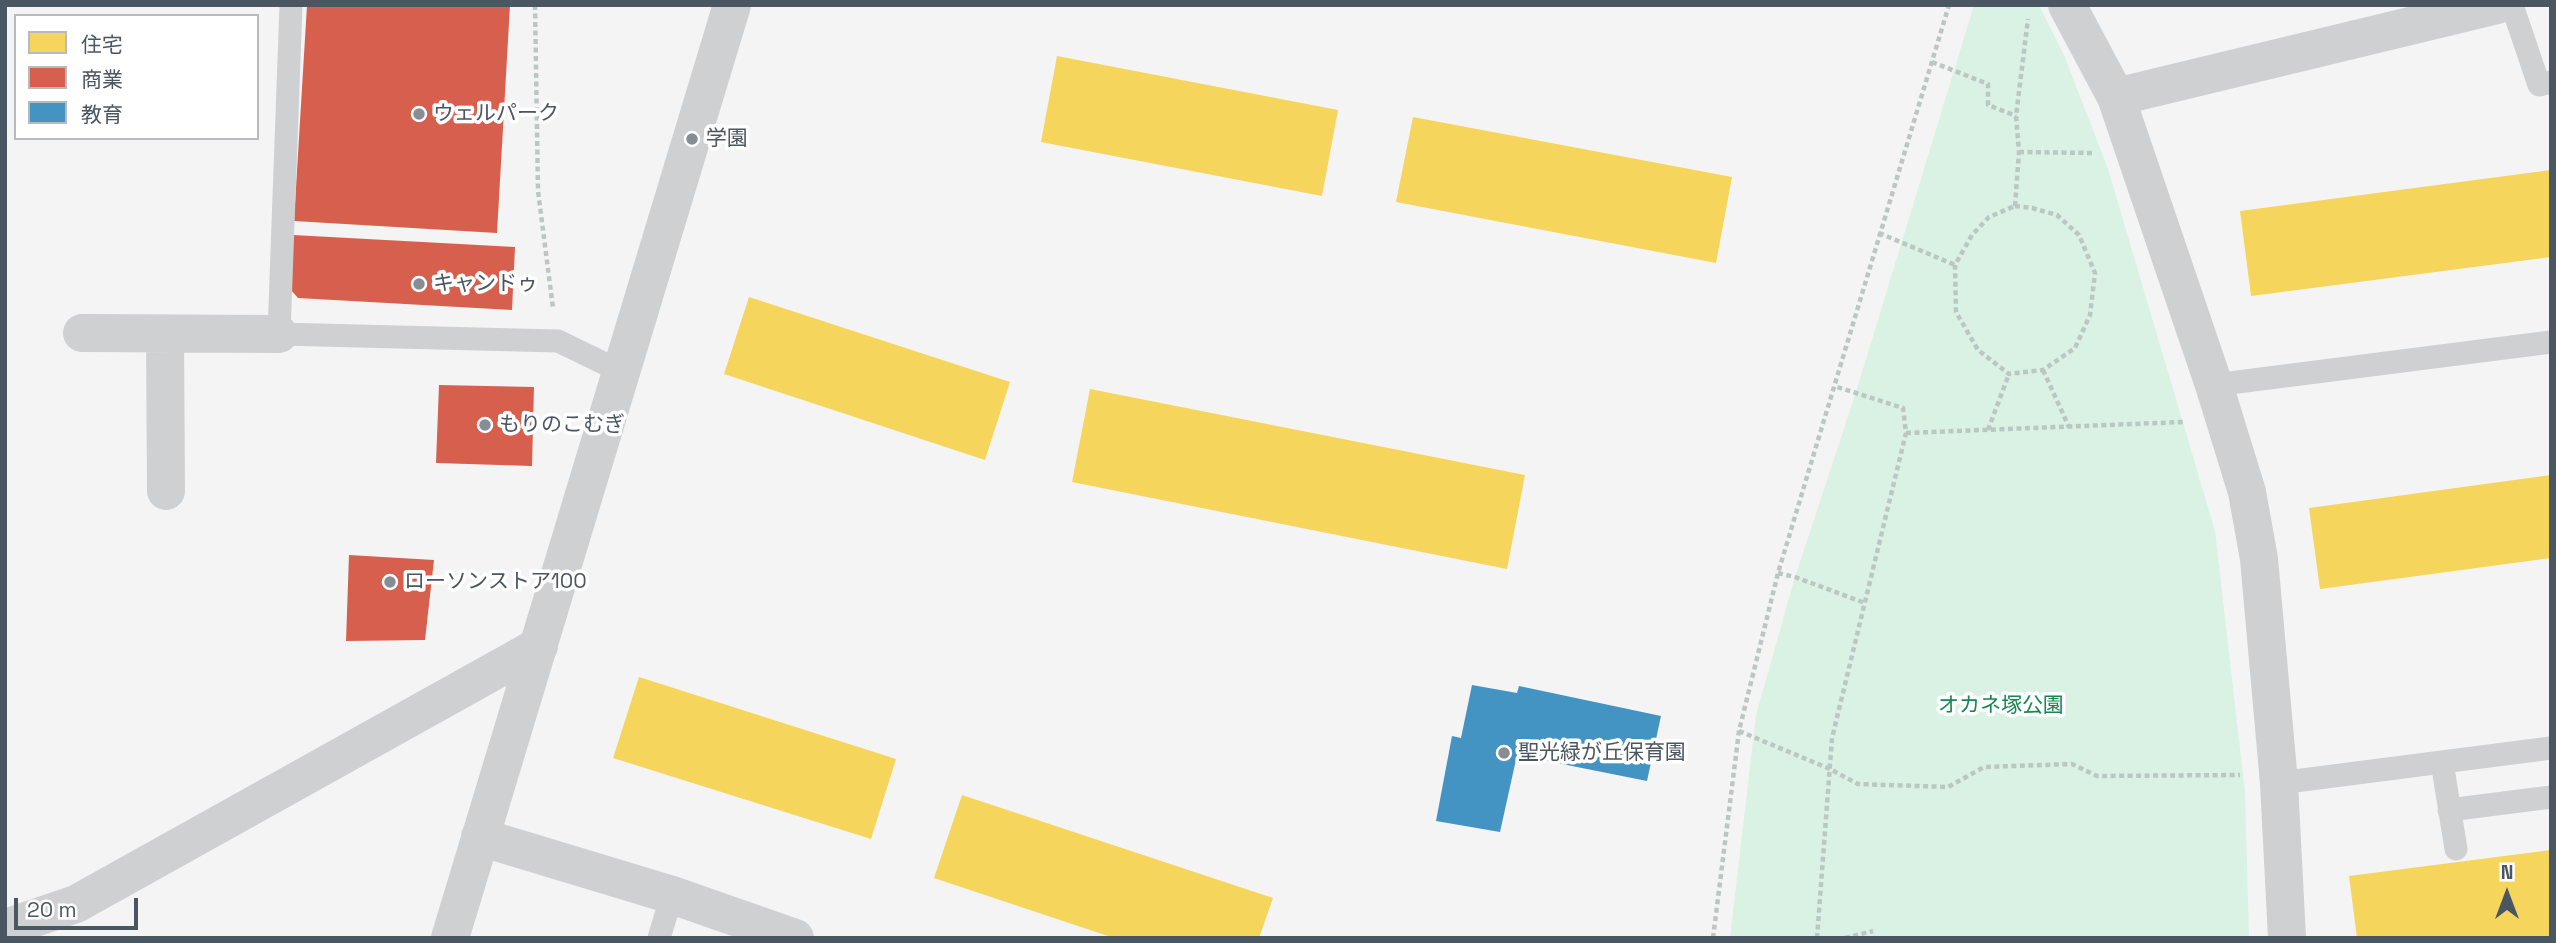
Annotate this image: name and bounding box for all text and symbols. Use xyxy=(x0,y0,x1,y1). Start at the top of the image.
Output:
legend xyxy=(14,14,259,140)
text: 住宅 xyxy=(81,31,123,58)
text: 商業 xyxy=(81,66,123,93)
text: 教育 xyxy=(81,101,123,128)
place label: ウェルパーク xyxy=(433,101,559,127)
marker: ウェルパーク xyxy=(411,106,427,122)
place label: 学園 xyxy=(706,126,748,152)
marker: 学園 xyxy=(684,131,700,147)
place label: キャンドゥ xyxy=(433,271,538,297)
marker: キャンドゥ xyxy=(411,276,427,292)
place label: もりのこむぎ xyxy=(499,412,625,438)
marker: もりのこむぎ xyxy=(477,417,493,433)
place label: ローソンストア100 xyxy=(404,569,587,595)
marker: ローソンストア100 xyxy=(382,574,398,590)
park label: オカネ塚公園 xyxy=(1938,693,2064,719)
place label: 聖光緑が丘保育園 xyxy=(1518,740,1686,766)
marker: 聖光緑が丘保育園 xyxy=(1496,745,1512,761)
north arrow xyxy=(2472,859,2542,929)
text: N xyxy=(2501,860,2513,885)
scale bar xyxy=(18,884,142,928)
text: 20 m xyxy=(27,896,77,923)

